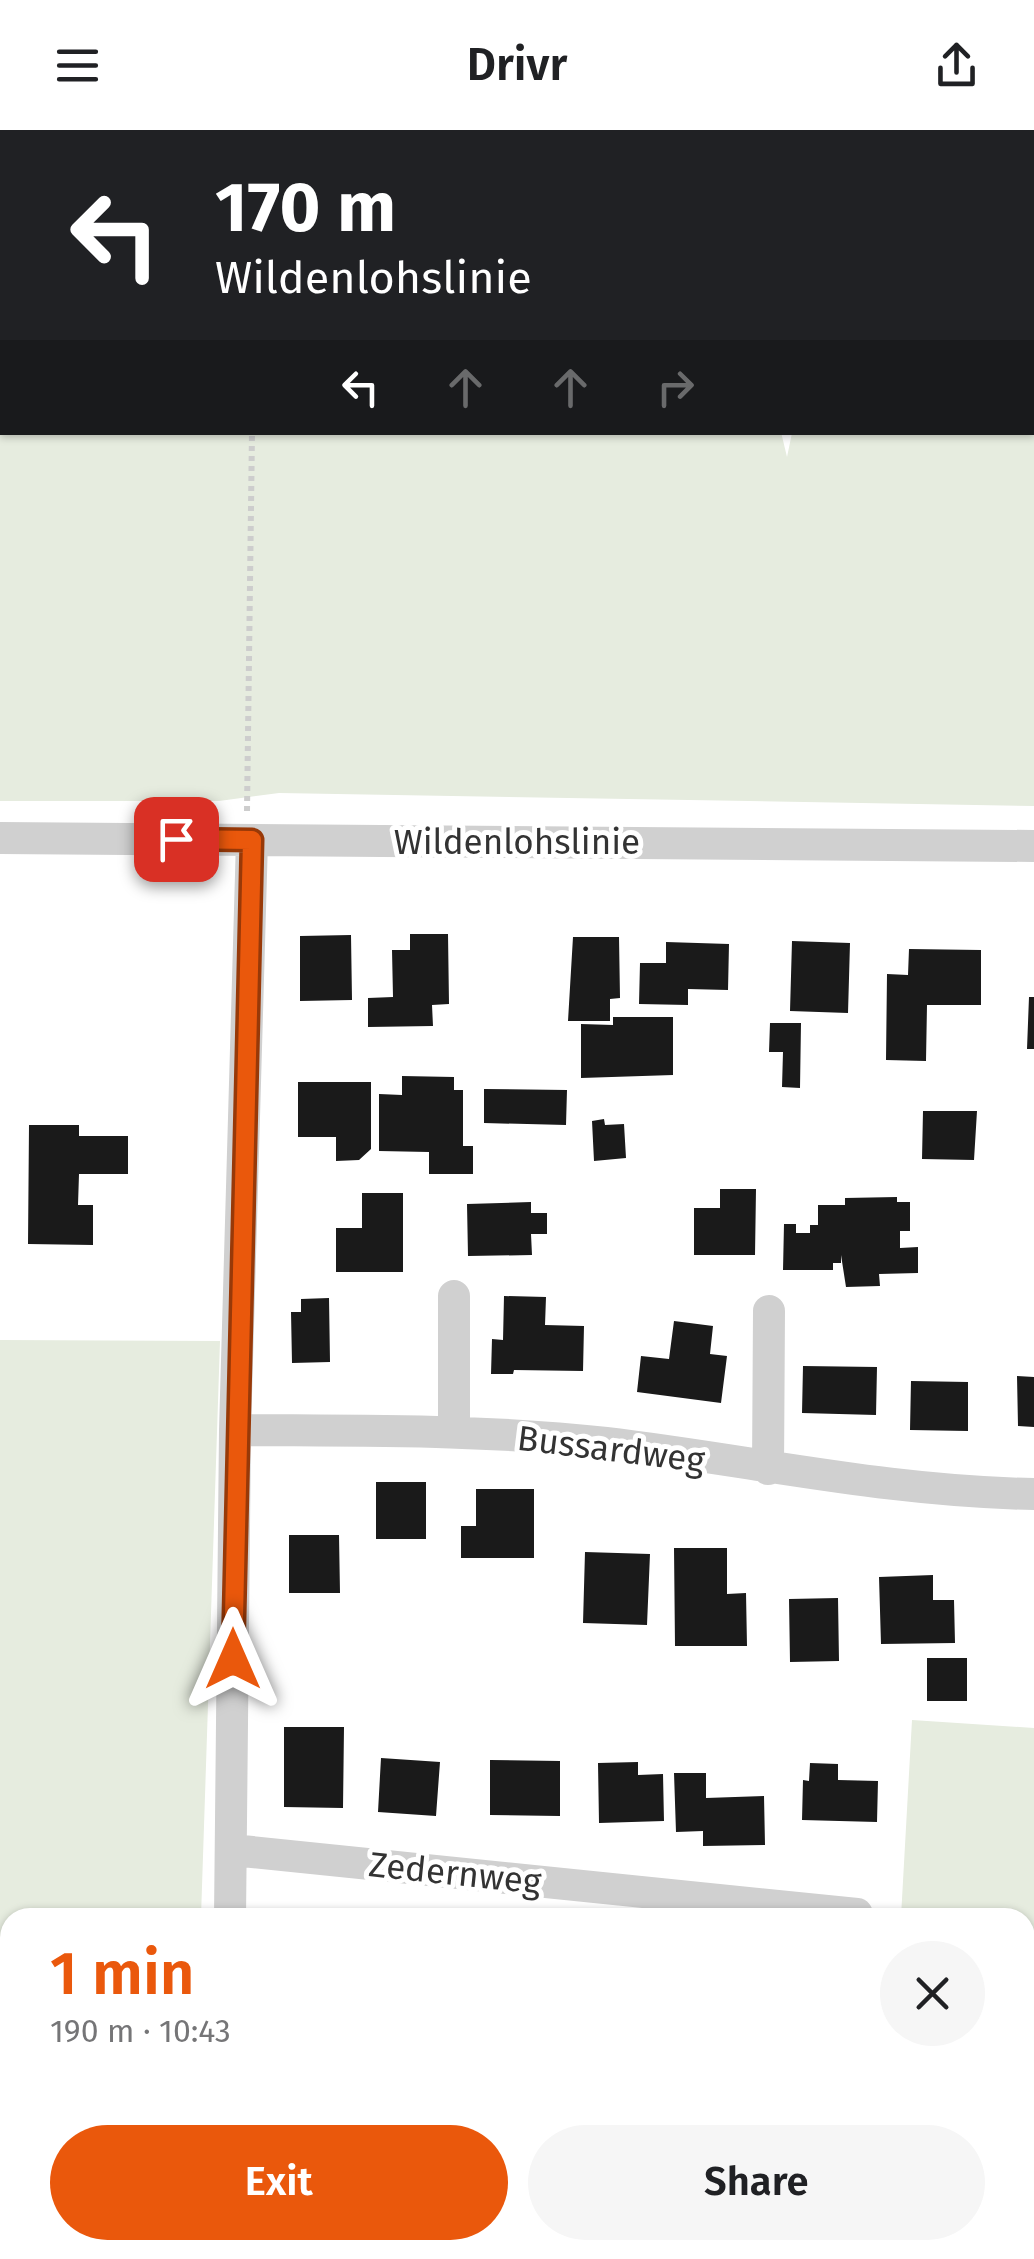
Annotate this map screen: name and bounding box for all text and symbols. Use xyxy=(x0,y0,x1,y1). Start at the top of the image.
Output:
icon: menu xyxy=(50,38,105,93)
text: Drivr xyxy=(467,38,567,92)
icon: share xyxy=(929,38,984,93)
text: 170 m xyxy=(215,166,396,250)
icon: left xyxy=(50,170,180,300)
text: Wildenlohslinie xyxy=(215,251,532,305)
icon: left xyxy=(333,360,388,415)
icon: ahead xyxy=(438,360,493,415)
icon: ahead xyxy=(543,360,598,415)
icon: right xyxy=(648,360,703,415)
pin xyxy=(134,797,219,882)
icon: arrive xyxy=(149,812,204,867)
street label: Wildenlohslinie xyxy=(394,821,640,863)
street label: Bussardweg xyxy=(515,1417,708,1481)
position arrow xyxy=(181,1607,285,1711)
street label: Zedernweg xyxy=(367,1843,544,1903)
text: 1 min xyxy=(50,1938,195,2010)
button: close xyxy=(880,1941,985,2046)
text: 190 m · 10:43 xyxy=(50,2012,231,2050)
button: Exit xyxy=(50,2125,508,2240)
button: Share xyxy=(528,2125,985,2240)

